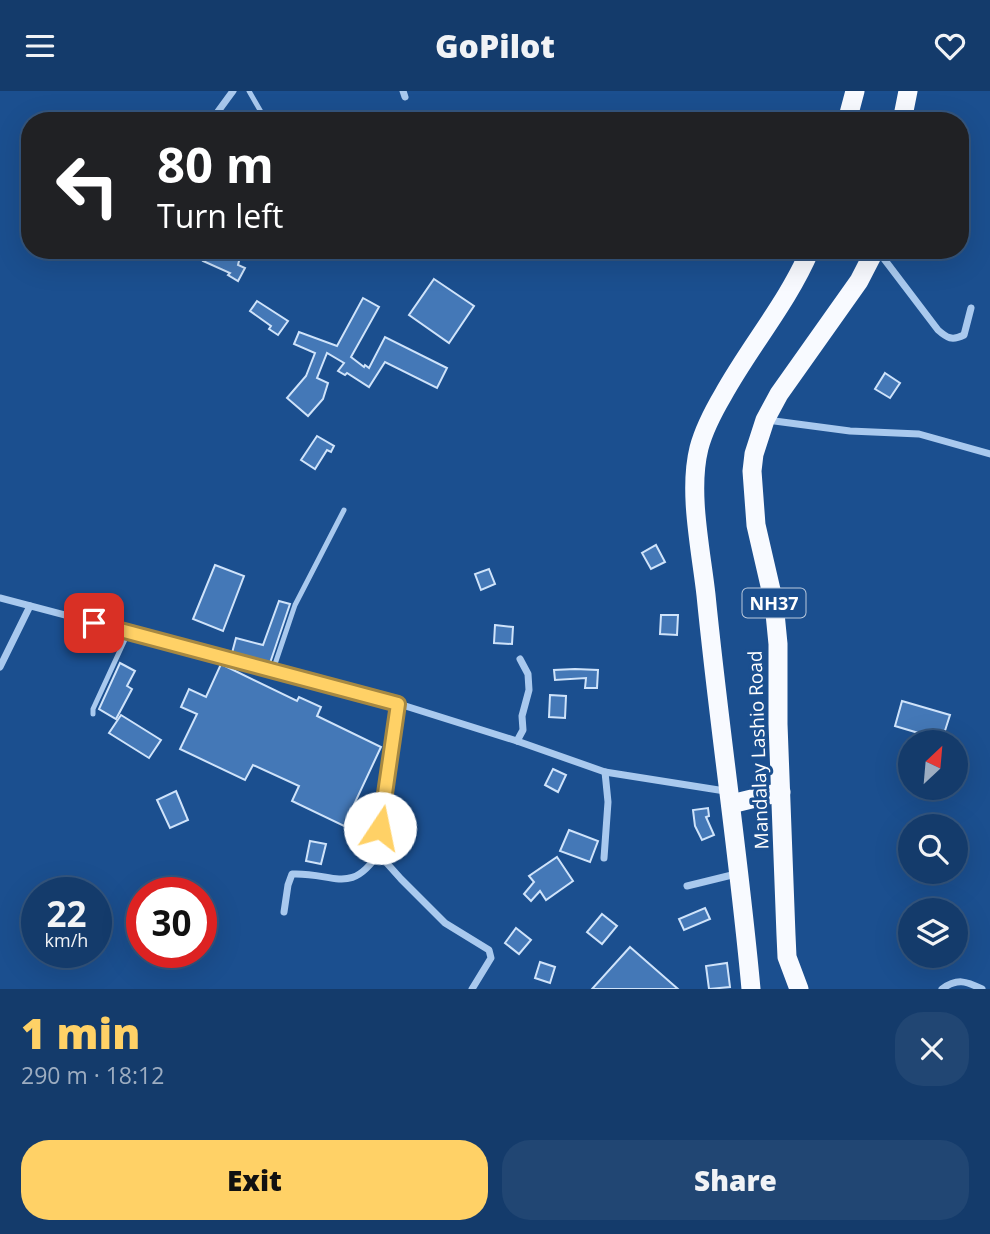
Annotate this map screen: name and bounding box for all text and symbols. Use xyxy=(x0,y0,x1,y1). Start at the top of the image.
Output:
text: GoPilot xyxy=(435,24,555,67)
icon: menu xyxy=(21,27,59,65)
icon: heart xyxy=(931,27,969,65)
text: 80 m xyxy=(157,131,274,197)
icon: left xyxy=(42,140,133,231)
text: Turn left xyxy=(157,194,283,237)
road number: NH37 xyxy=(742,589,806,617)
pin xyxy=(64,593,124,653)
icon: arrive xyxy=(75,604,113,642)
street label: Mandalay Lashio Road xyxy=(742,650,774,850)
north arrow xyxy=(898,730,968,800)
map controls xyxy=(898,730,968,968)
position arrow xyxy=(343,791,417,865)
button: search xyxy=(898,814,968,884)
speed limit sign: 30 xyxy=(126,877,217,968)
text: 22 xyxy=(46,890,87,937)
button: layers xyxy=(898,898,968,968)
text: km/h xyxy=(45,928,88,952)
text: 1 min xyxy=(21,1004,140,1061)
button: close xyxy=(895,1012,969,1086)
text: 290 m · 18:12 xyxy=(21,1059,164,1091)
button: Exit xyxy=(21,1140,488,1220)
button: Share xyxy=(502,1140,969,1220)

